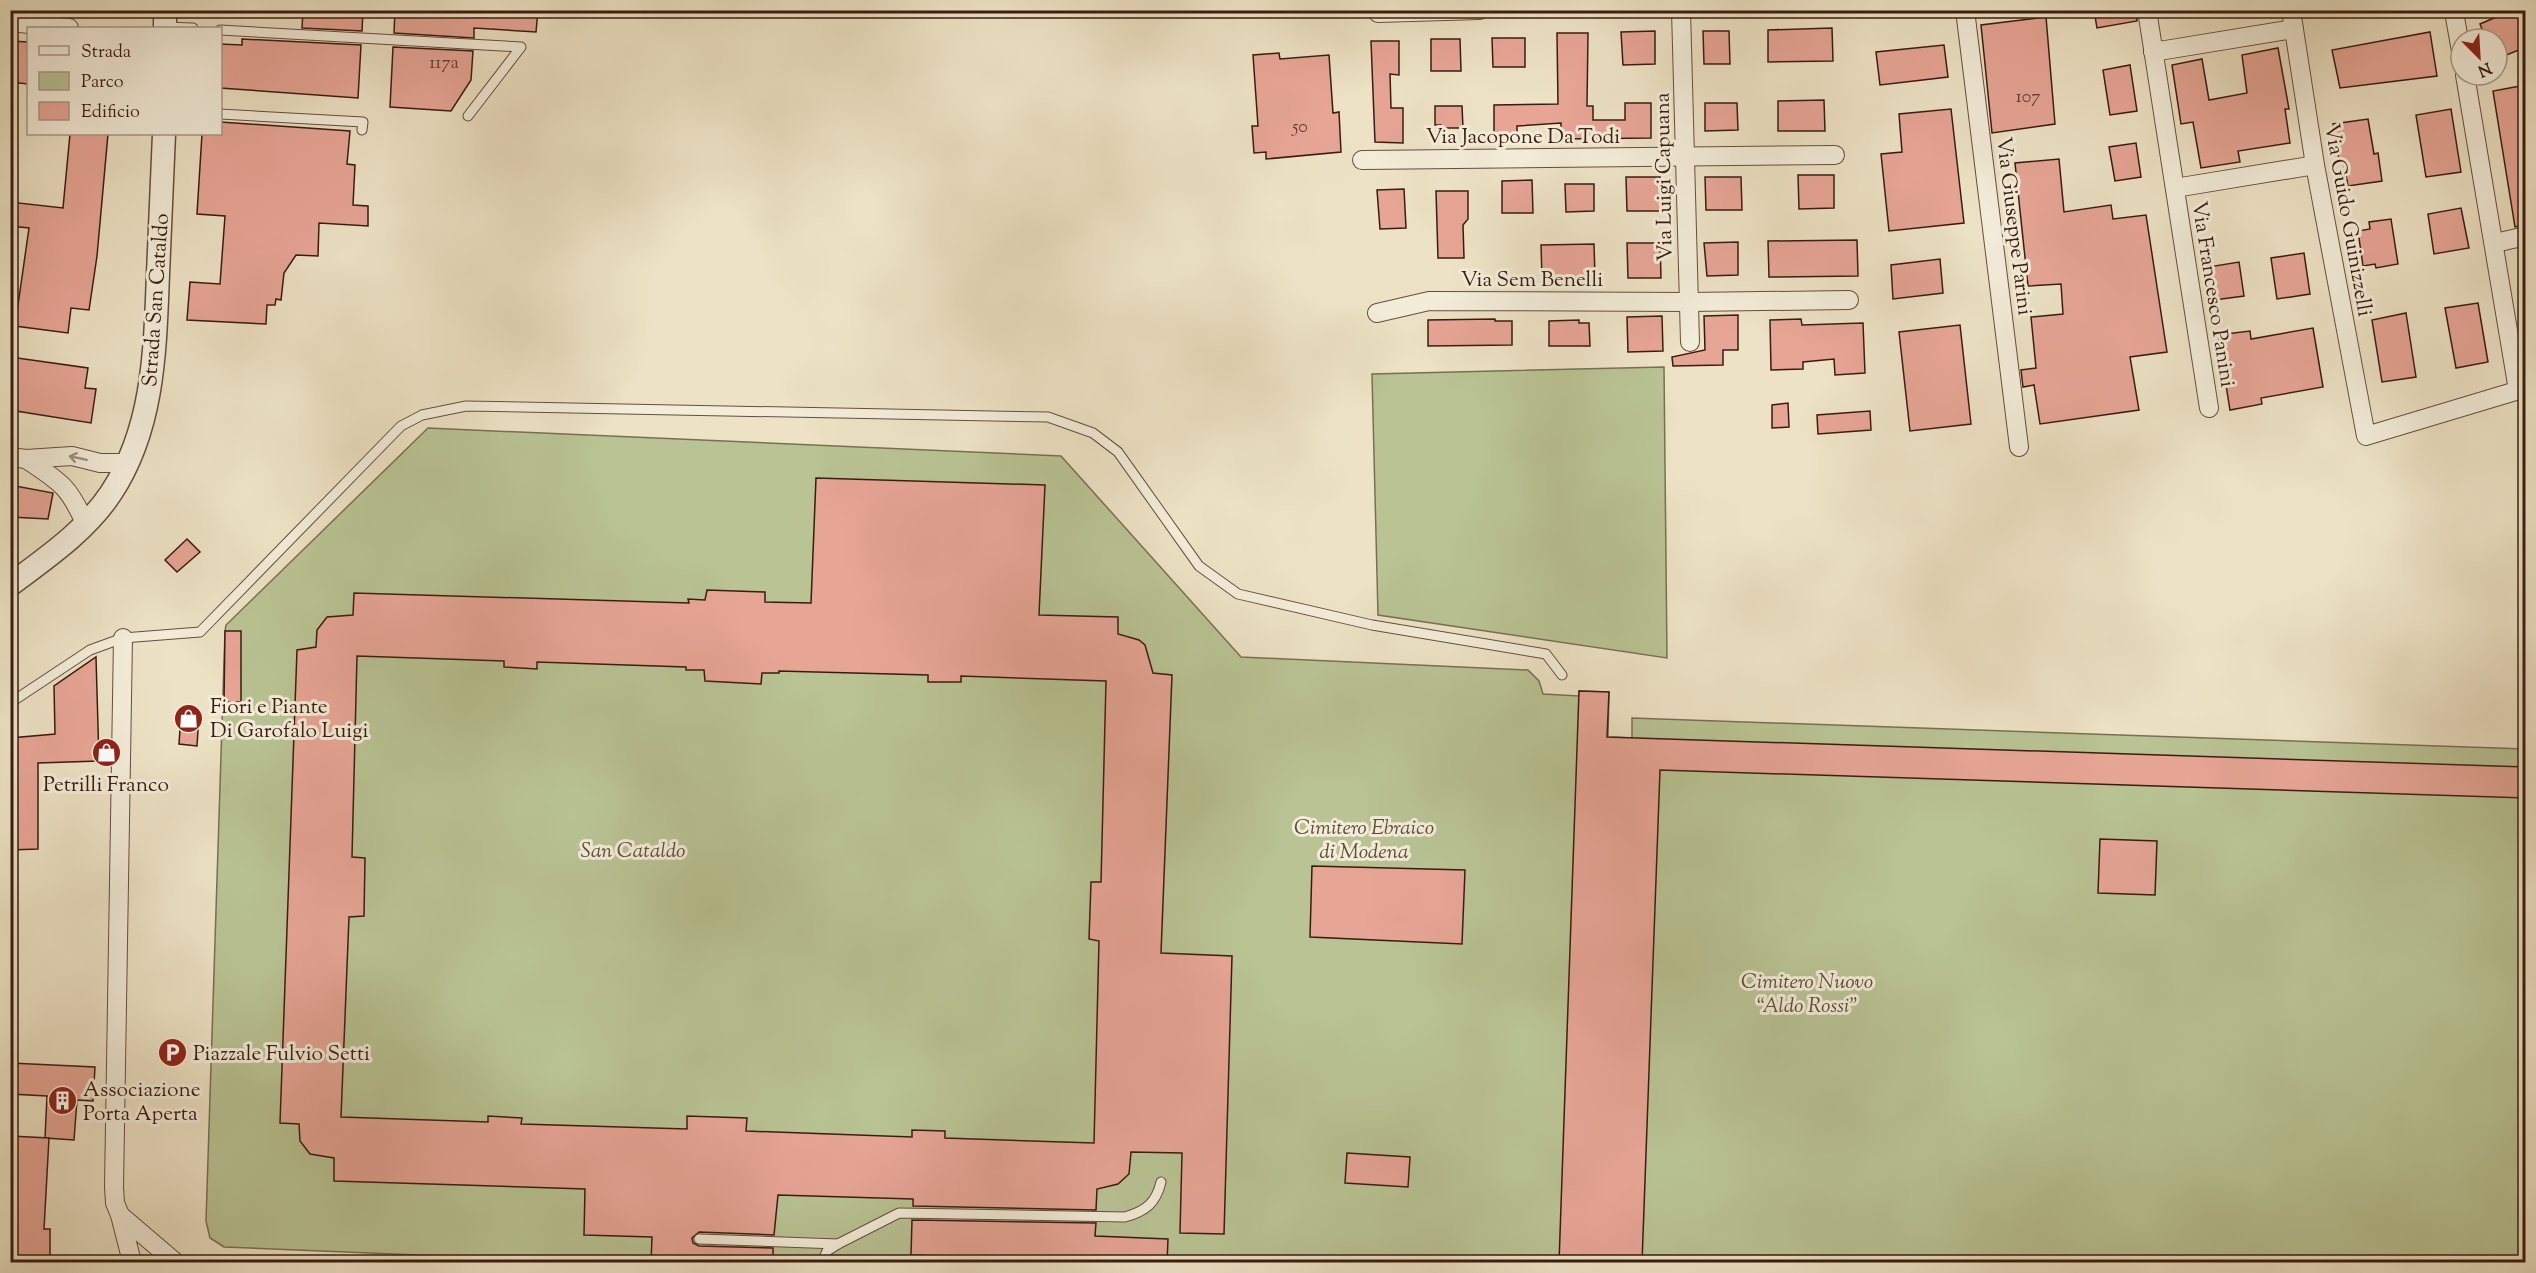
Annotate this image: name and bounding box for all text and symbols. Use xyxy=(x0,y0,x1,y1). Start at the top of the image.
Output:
legend xyxy=(27,27,222,135)
north arrow xyxy=(2449,27,2509,87)
text: Strada xyxy=(81,40,131,66)
house number: 117a xyxy=(429,51,459,77)
text: N xyxy=(2473,55,2495,82)
text: Parco xyxy=(81,70,124,96)
house number: 107 xyxy=(2016,85,2040,111)
street label: Via Luigi Capuana xyxy=(1649,92,1681,262)
text: Edificio xyxy=(81,100,140,126)
house number: 50 xyxy=(1291,115,1308,141)
street label: Via Guido Guinizzelli xyxy=(2315,122,2379,319)
street label: Via Jacopone Da Todi xyxy=(1426,123,1620,153)
street label: Via Giuseppe Parini xyxy=(1987,135,2039,317)
street label: Via Francesco Panini xyxy=(2183,199,2242,389)
street label: Strada San Cataldo xyxy=(136,212,178,388)
street label: Via Sem Benelli xyxy=(1461,266,1603,296)
one-way arrow xyxy=(68,452,88,463)
place label: Fiori e Piante Di Garofalo Luigi xyxy=(210,693,368,747)
shop icon: Fiori e Piante Di Garofalo Luigi xyxy=(173,702,205,734)
shop icon: Petrilli Franco xyxy=(90,737,122,769)
place label: Petrilli Franco xyxy=(43,771,169,801)
park label: Cimitero Ebraico di Modena xyxy=(1294,814,1434,868)
park label: San Cataldo xyxy=(581,837,685,867)
park label: Cimitero Nuovo “Aldo Rossi” xyxy=(1741,968,1873,1022)
parking icon: Piazzale Fulvio Setti xyxy=(156,1037,188,1069)
place label: Piazzale Fulvio Setti xyxy=(193,1040,370,1070)
place label: Associazione Porta Aperta xyxy=(83,1076,200,1130)
building icon: Associazione Porta Aperta xyxy=(46,1085,78,1117)

